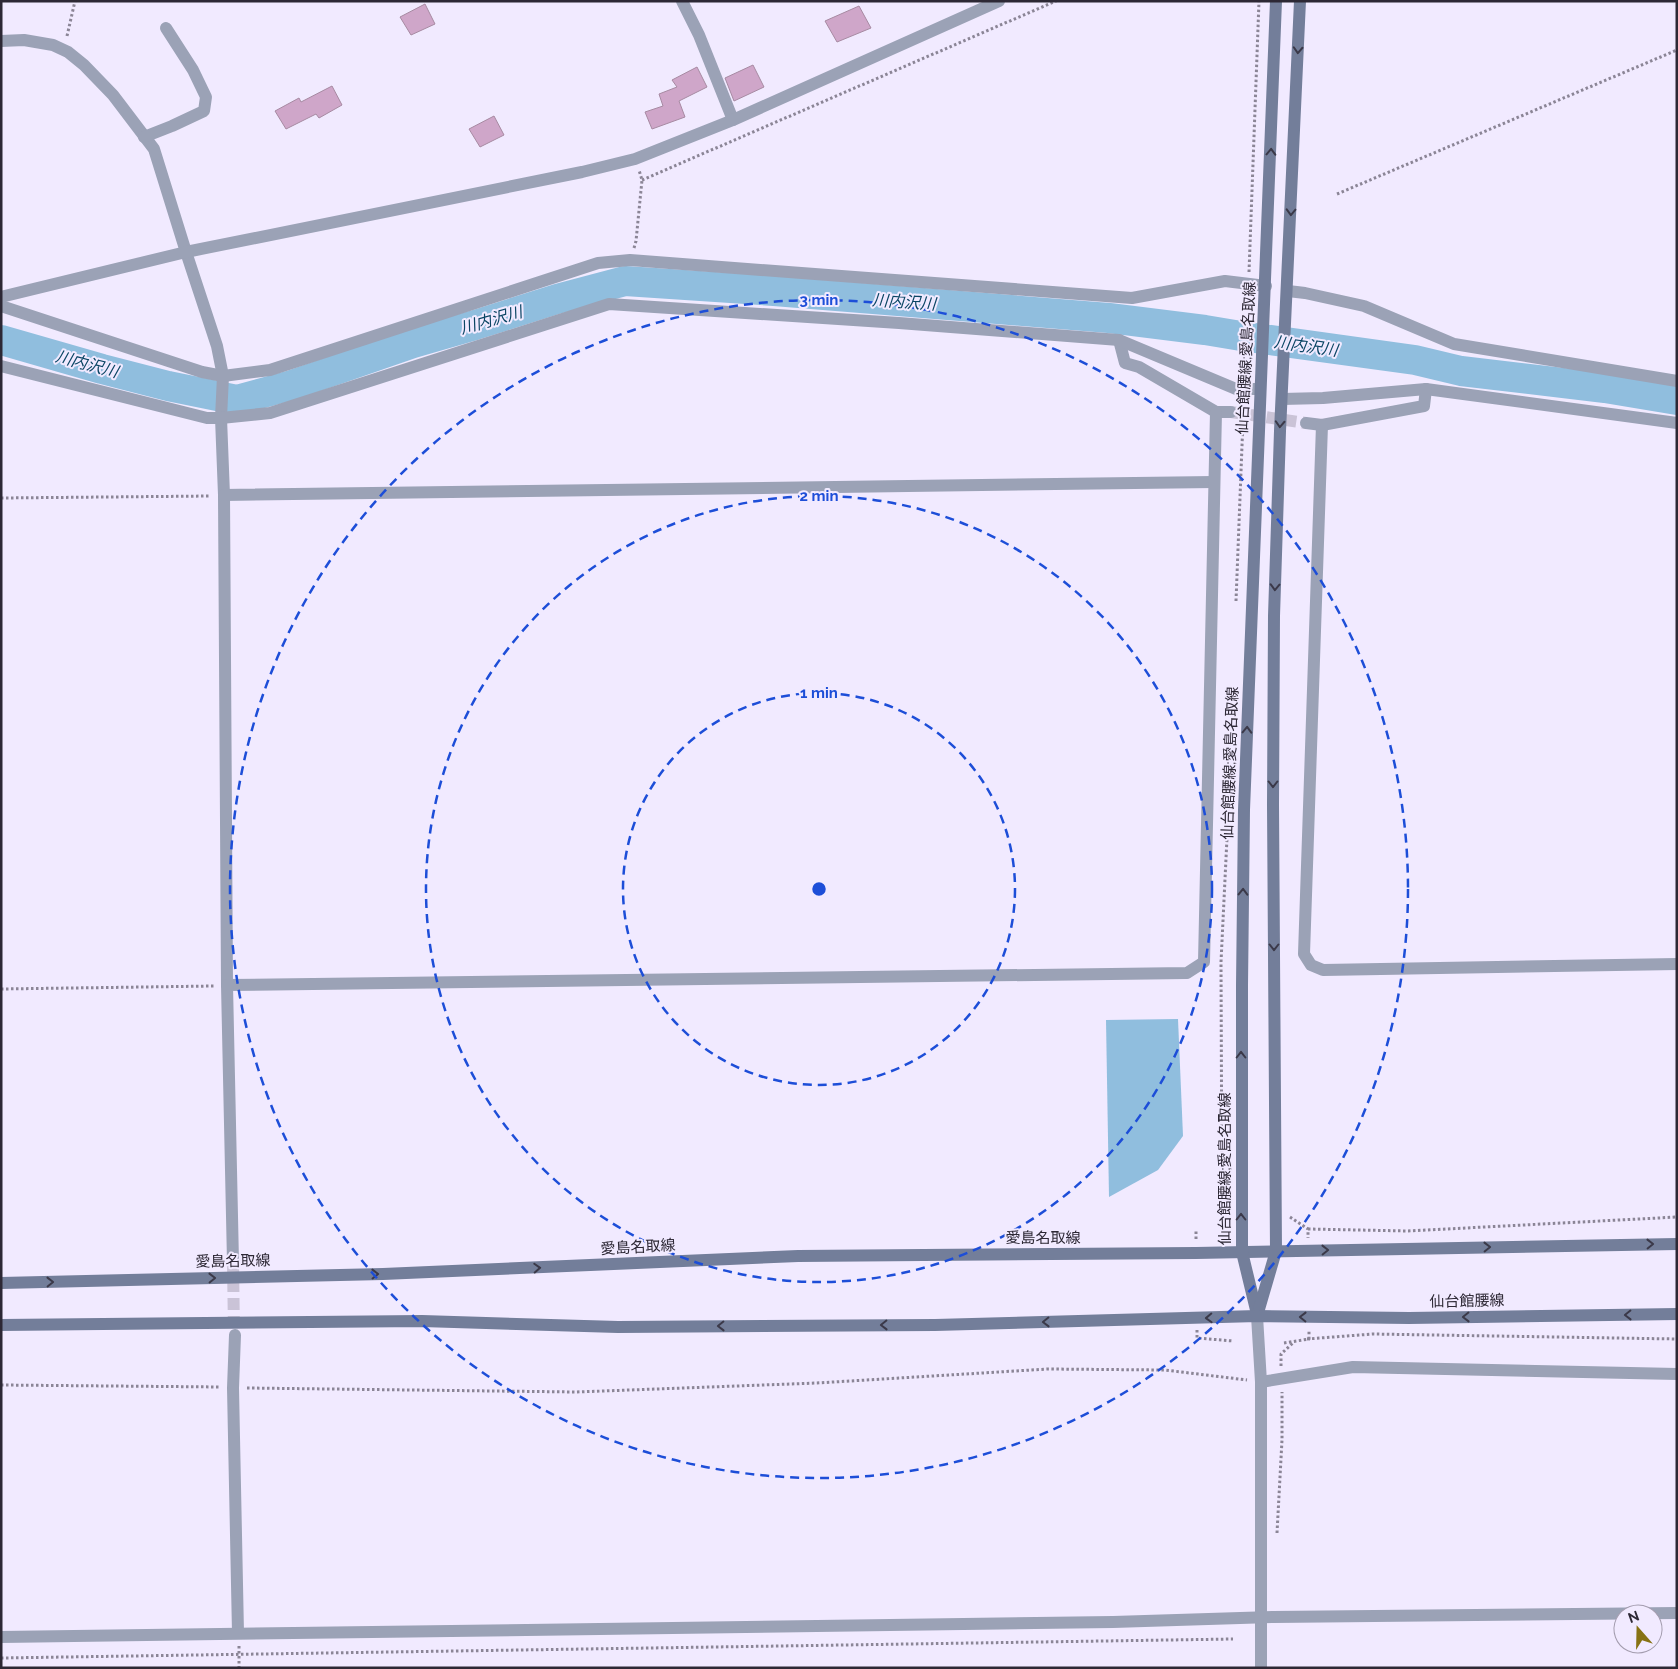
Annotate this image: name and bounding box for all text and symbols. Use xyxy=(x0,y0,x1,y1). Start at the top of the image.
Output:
one-way arrow xyxy=(1293,46,1304,54)
one-way arrow xyxy=(1265,147,1276,155)
one-way arrow xyxy=(1286,209,1296,217)
street label: 仙台館腰線;愛島名取線 xyxy=(1233,281,1259,435)
water label: 川内沢川 xyxy=(871,290,939,314)
text: 3 min xyxy=(800,291,838,309)
water label: 川内沢川 xyxy=(458,301,526,338)
water label: 川内沢川 xyxy=(1273,332,1341,360)
water label: 川内沢川 xyxy=(54,347,122,382)
one-way arrow xyxy=(1275,420,1286,428)
text: 2 min xyxy=(800,487,838,505)
one-way arrow xyxy=(1270,583,1280,591)
text: 1 min xyxy=(800,684,838,702)
street label: 仙台館腰線;愛島名取線 xyxy=(1218,686,1242,840)
one-way arrow xyxy=(1242,725,1252,733)
one-way arrow xyxy=(1268,780,1278,788)
centre of rings xyxy=(810,880,828,898)
one-way arrow xyxy=(1238,888,1248,896)
one-way arrow xyxy=(1269,943,1279,951)
one-way arrow xyxy=(1236,1050,1246,1058)
street label: 仙台館腰線;愛島名取線 xyxy=(1216,1092,1234,1246)
one-way arrow xyxy=(1236,1213,1246,1220)
street label: 愛島名取線 xyxy=(1005,1229,1081,1247)
street label: 愛島名取線 xyxy=(600,1236,676,1258)
one-way arrow xyxy=(1646,1239,1654,1249)
one-way arrow xyxy=(1484,1242,1491,1252)
one-way arrow xyxy=(1321,1245,1329,1255)
street label: 愛島名取線 xyxy=(195,1251,271,1271)
one-way arrow xyxy=(534,1262,542,1273)
one-way arrow xyxy=(371,1269,379,1280)
one-way arrow xyxy=(209,1273,217,1283)
one-way arrow xyxy=(46,1277,54,1287)
street label: 仙台館腰線 xyxy=(1429,1291,1505,1311)
one-way arrow xyxy=(1624,1309,1632,1320)
one-way arrow xyxy=(1204,1312,1212,1323)
one-way arrow xyxy=(1299,1312,1306,1322)
one-way arrow xyxy=(1461,1312,1469,1322)
one-way arrow xyxy=(1042,1317,1050,1327)
one-way arrow xyxy=(879,1320,887,1330)
one-way arrow xyxy=(717,1321,725,1332)
north arrow xyxy=(1613,1604,1663,1654)
text: N xyxy=(1626,1607,1641,1626)

